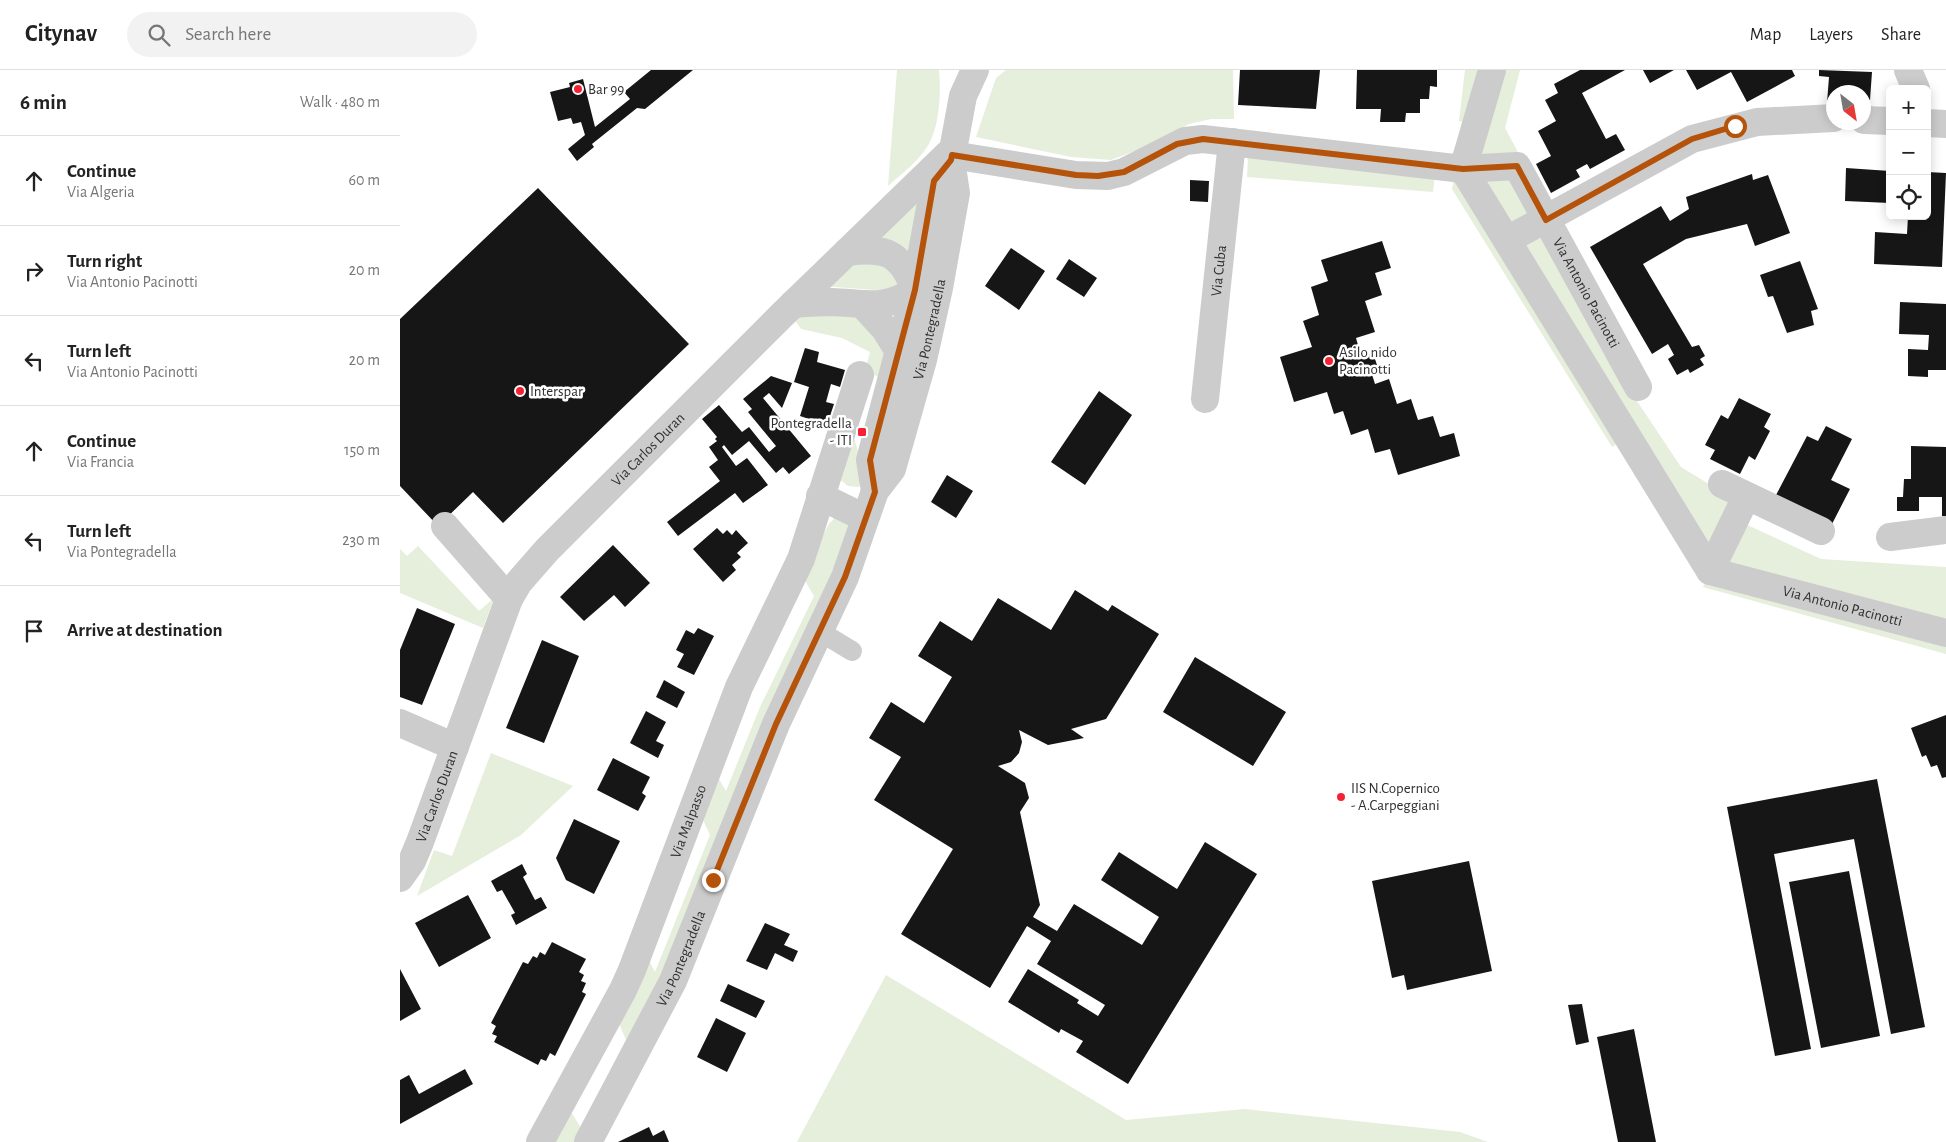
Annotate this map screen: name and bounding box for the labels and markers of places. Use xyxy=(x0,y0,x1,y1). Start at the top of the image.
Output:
place label: Bar 99 xyxy=(588,82,624,97)
marker: Bar 99 xyxy=(572,83,584,95)
place label: Asilo nido Pacinotti xyxy=(1339,345,1397,377)
marker: Asilo nido Pacinotti xyxy=(1323,355,1335,367)
place label: Interspar xyxy=(530,384,583,399)
marker: Interspar xyxy=(514,385,526,397)
place label: Pontegradella - ITI xyxy=(771,416,852,448)
marker: Pontegradella - ITI xyxy=(856,426,868,438)
place label: IIS N.Copernico - A.Carpeggiani xyxy=(1351,781,1440,813)
marker: IIS N.Copernico - A.Carpeggiani xyxy=(1335,791,1347,803)

